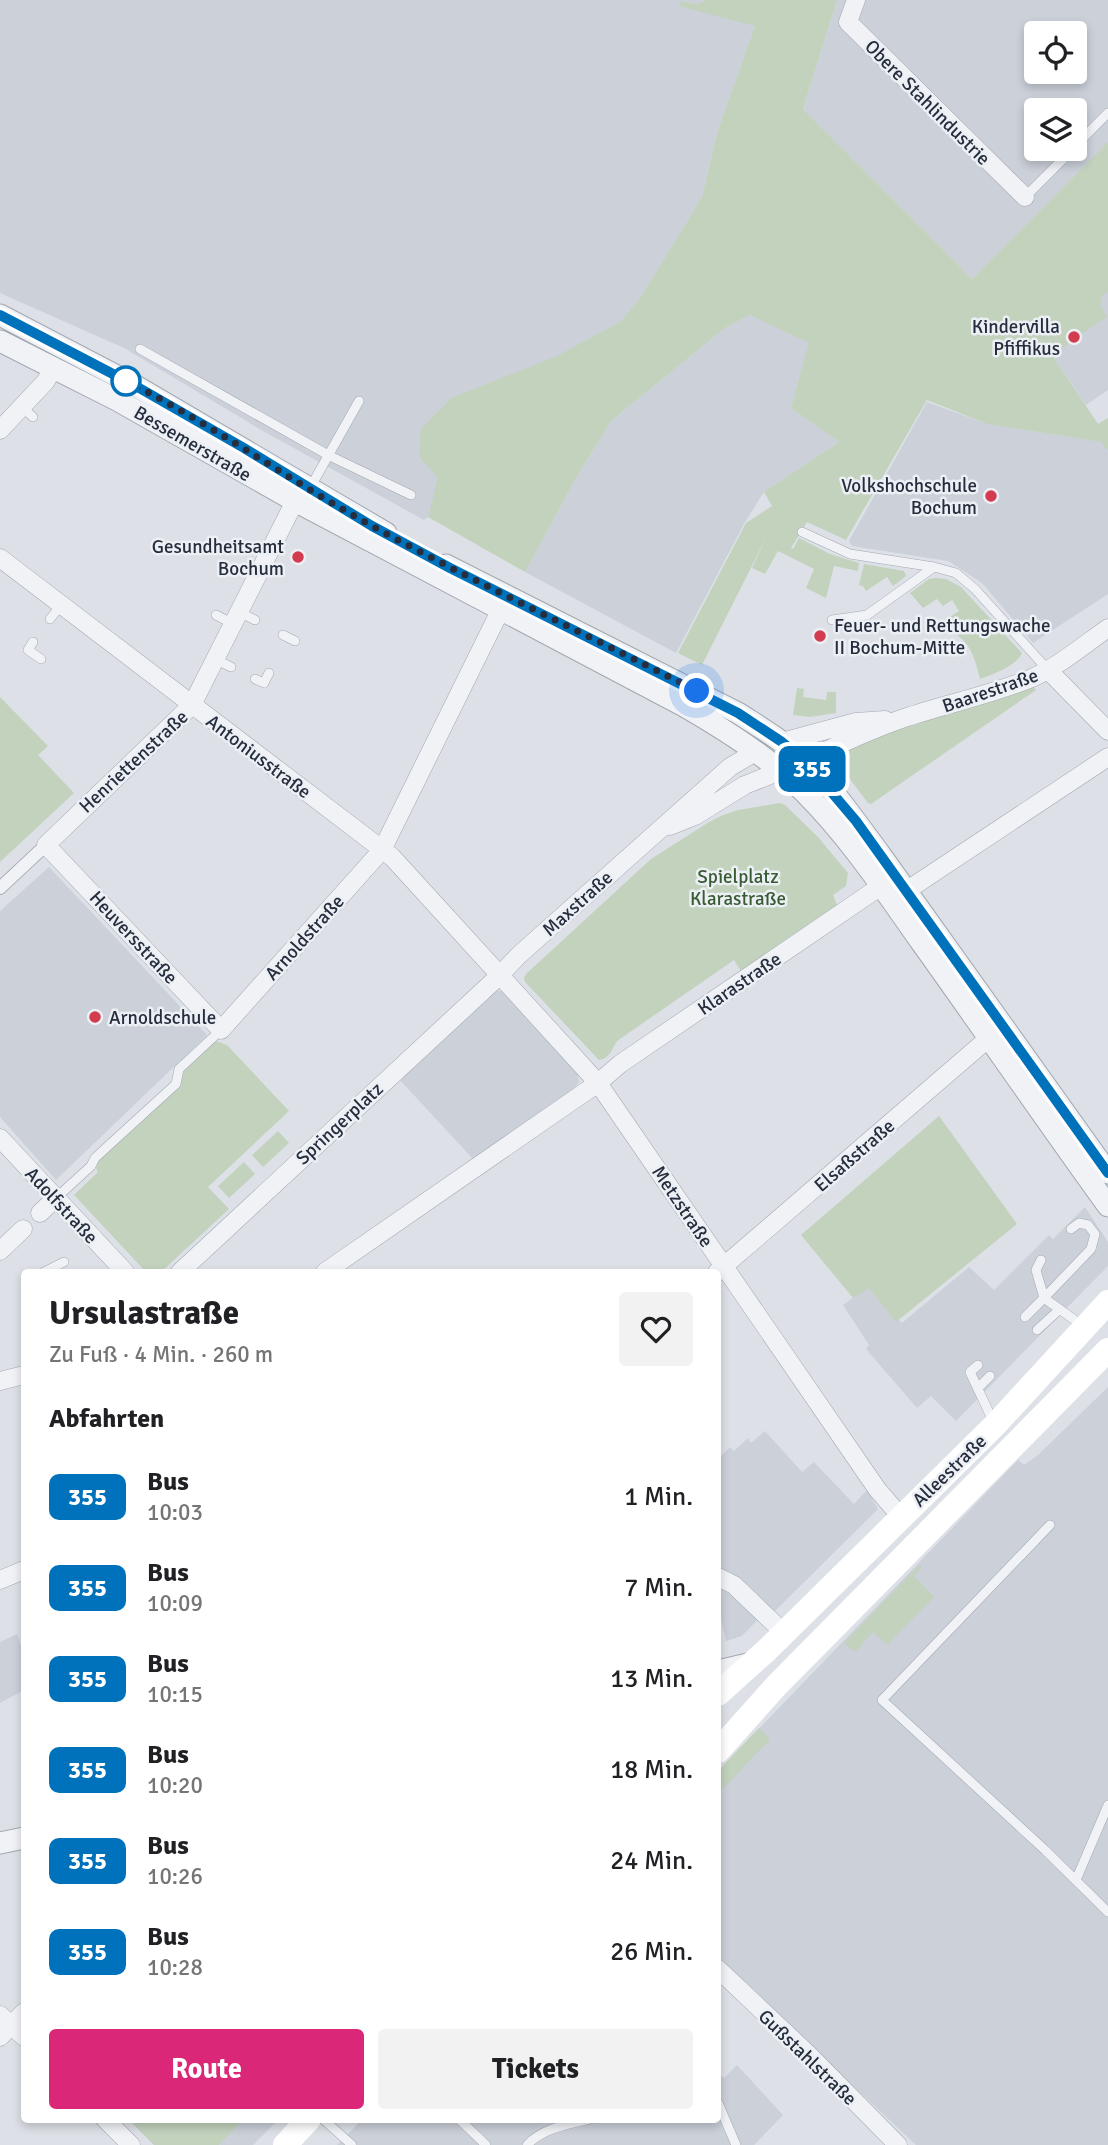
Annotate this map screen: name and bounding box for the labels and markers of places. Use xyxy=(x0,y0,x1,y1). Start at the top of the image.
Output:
place label: Kindervilla Pfiffikus xyxy=(972,315,1060,361)
marker: Kindervilla Pfiffikus xyxy=(1066,329,1082,345)
unlabelled marker xyxy=(111,366,141,396)
place label: Volkshochschule Bochum xyxy=(841,474,977,520)
marker: Volkshochschule Bochum xyxy=(983,488,999,504)
place label: Gesundheitsamt Bochum xyxy=(152,535,284,581)
marker: Gesundheitsamt Bochum xyxy=(290,549,306,565)
place label: Feuer- und Rettungswache II Bochum-Mitte xyxy=(834,614,1051,660)
marker: Feuer- und Rettungswache II Bochum-Mitte xyxy=(812,628,828,644)
place label: Arnoldschule xyxy=(109,1006,216,1030)
marker: Arnoldschule xyxy=(87,1009,103,1025)

